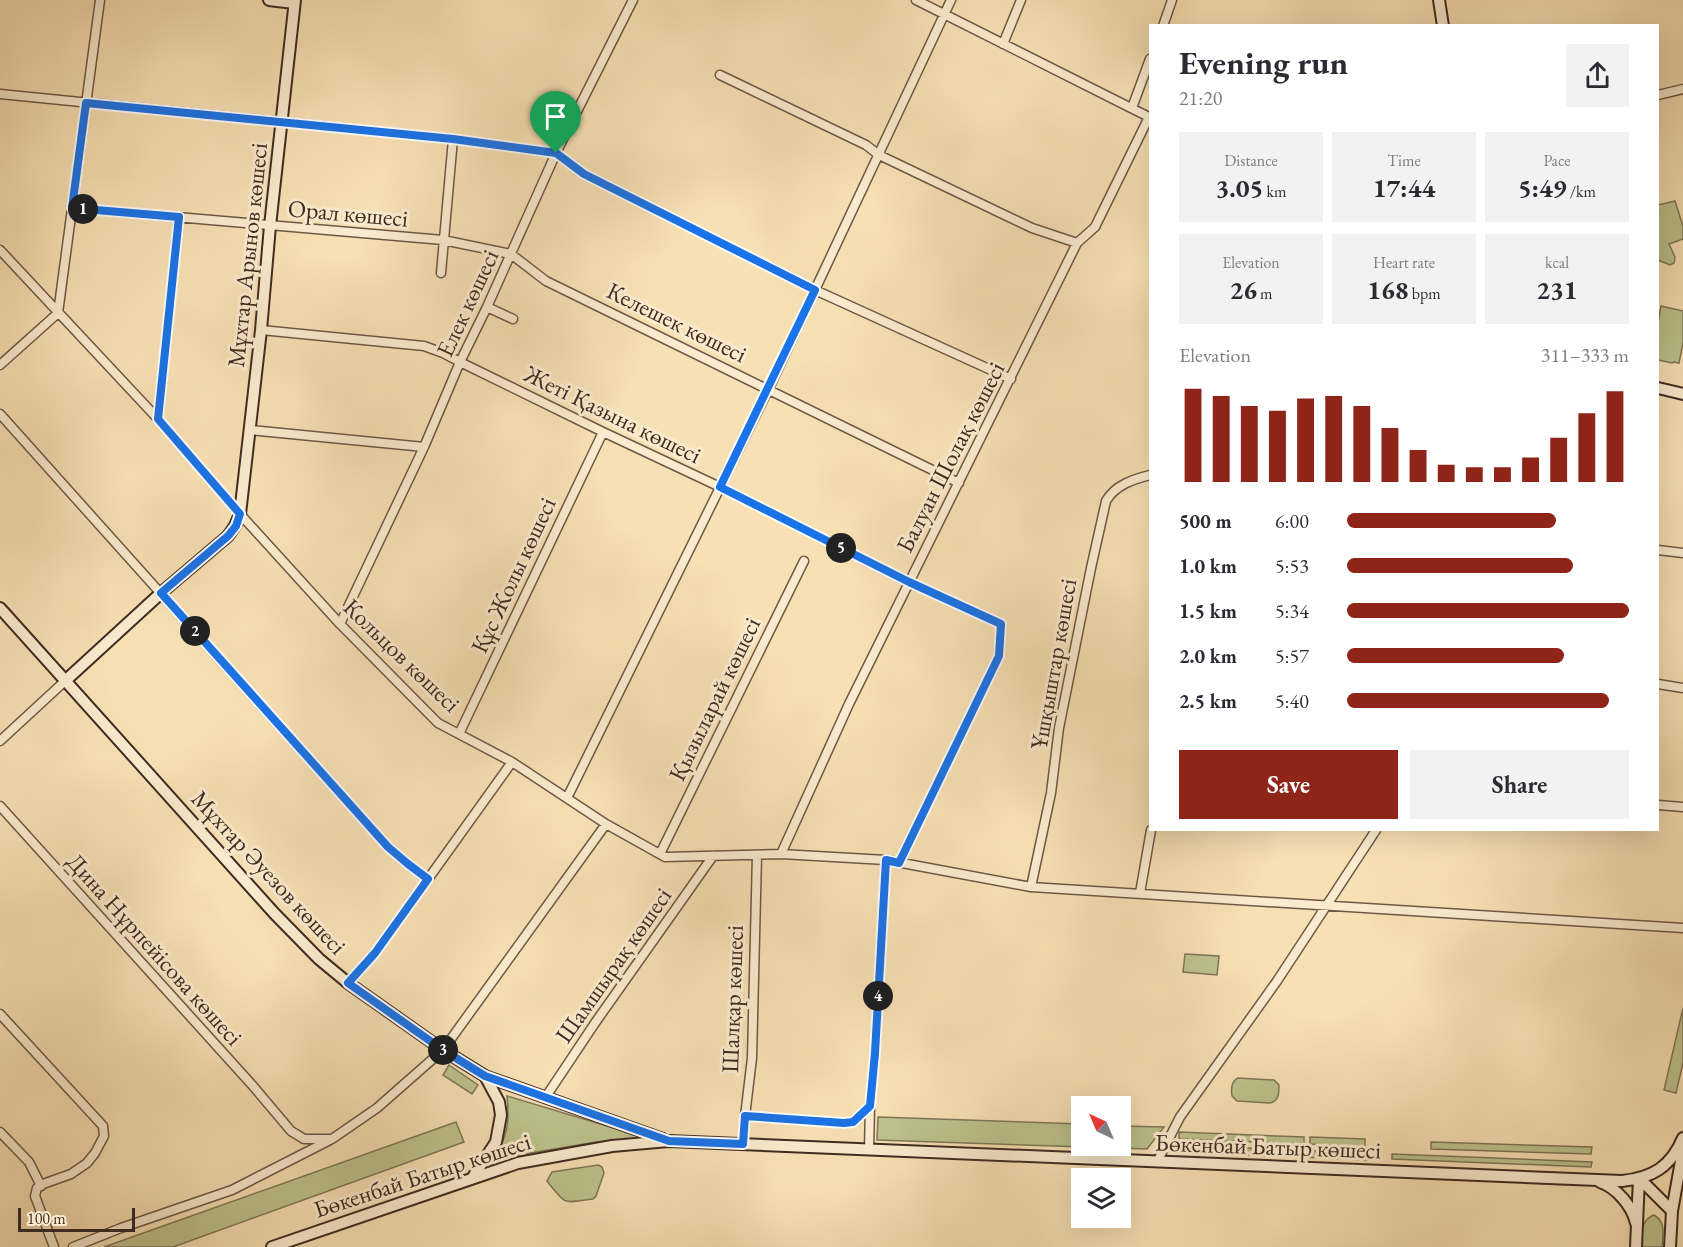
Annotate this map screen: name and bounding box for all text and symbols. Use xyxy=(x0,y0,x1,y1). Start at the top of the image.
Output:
text: Evening run xyxy=(1179,41,1348,84)
button: share xyxy=(1566,44,1629,107)
text: 21:20 xyxy=(1179,85,1222,111)
pin xyxy=(530,91,581,153)
icon: arrive xyxy=(539,100,572,133)
street label: Мұхтар Арынов көшесі xyxy=(220,141,274,369)
text: Distance xyxy=(1224,150,1278,171)
text: Time xyxy=(1387,150,1421,171)
text: Pace xyxy=(1544,150,1570,171)
text: 3.05 xyxy=(1216,171,1263,205)
text: 17:44 xyxy=(1373,171,1435,205)
text: 5:49 xyxy=(1518,171,1567,205)
text: km xyxy=(1263,181,1286,202)
text: /km xyxy=(1567,181,1596,202)
street label: Орал көшесі xyxy=(287,192,409,234)
pin: 1 xyxy=(68,194,98,224)
text: 1 xyxy=(79,198,87,219)
street label: Елек көшесі xyxy=(429,244,505,362)
text: Elevation xyxy=(1222,252,1280,273)
text: Heart rate xyxy=(1373,252,1435,273)
text: kcal xyxy=(1545,252,1569,273)
text: 26 xyxy=(1229,273,1257,307)
text: 168 xyxy=(1367,273,1409,307)
text: 231 xyxy=(1536,273,1578,307)
street label: Келешек көшесі xyxy=(602,275,752,369)
text: m xyxy=(1257,283,1273,304)
text: bpm xyxy=(1409,283,1441,304)
text: Elevation xyxy=(1179,342,1251,368)
text: 311–333 m xyxy=(1541,342,1629,368)
street label: Балуан Шолақ көшесі xyxy=(889,356,1012,558)
street label: Жеті Қазына көшесі xyxy=(519,357,707,470)
street label: Құс Жолы көшесі xyxy=(463,492,563,658)
text: 500 m xyxy=(1179,508,1232,534)
text: 6:00 xyxy=(1275,508,1309,534)
pin: 5 xyxy=(826,533,856,563)
text: 5 xyxy=(837,537,845,558)
text: 1.0 km xyxy=(1179,553,1237,579)
text: 5:53 xyxy=(1275,553,1309,579)
street label: Ұшқыштар көшесі xyxy=(1023,576,1083,752)
street label: Кольцов көшесі xyxy=(337,591,467,719)
text: 1.5 km xyxy=(1179,598,1237,624)
text: 5:34 xyxy=(1275,598,1309,624)
street label: Қызыларай көшесі xyxy=(661,612,767,786)
pin: 2 xyxy=(180,616,210,646)
text: 2 xyxy=(191,620,199,641)
text: 2.0 km xyxy=(1179,643,1237,669)
text: 5:57 xyxy=(1275,643,1309,669)
text: 2.5 km xyxy=(1179,688,1237,714)
text: 5:40 xyxy=(1275,688,1309,714)
button: Save xyxy=(1179,750,1398,819)
button: Share xyxy=(1410,750,1629,819)
street label: Мұхтар Әуезов көшесі xyxy=(185,783,353,961)
street label: Дина Нұрпейісова көшесі xyxy=(60,846,250,1052)
street label: Шамшырақ көшесі xyxy=(548,881,678,1049)
street label: Шалқар көшесі xyxy=(714,924,750,1074)
pin: 4 xyxy=(863,981,893,1011)
text: 4 xyxy=(874,985,882,1006)
pin: 3 xyxy=(428,1035,458,1065)
text: 3 xyxy=(439,1039,447,1060)
north arrow xyxy=(1071,1096,1131,1156)
map controls xyxy=(1071,1096,1131,1228)
street label: Бөкенбай Батыр көшесі xyxy=(310,1125,535,1225)
street label: Бөкенбай Батыр көшесі xyxy=(1154,1127,1382,1165)
button: layers xyxy=(1071,1168,1131,1228)
scale bar xyxy=(18,1205,135,1232)
text: 100 m xyxy=(27,1208,66,1229)

